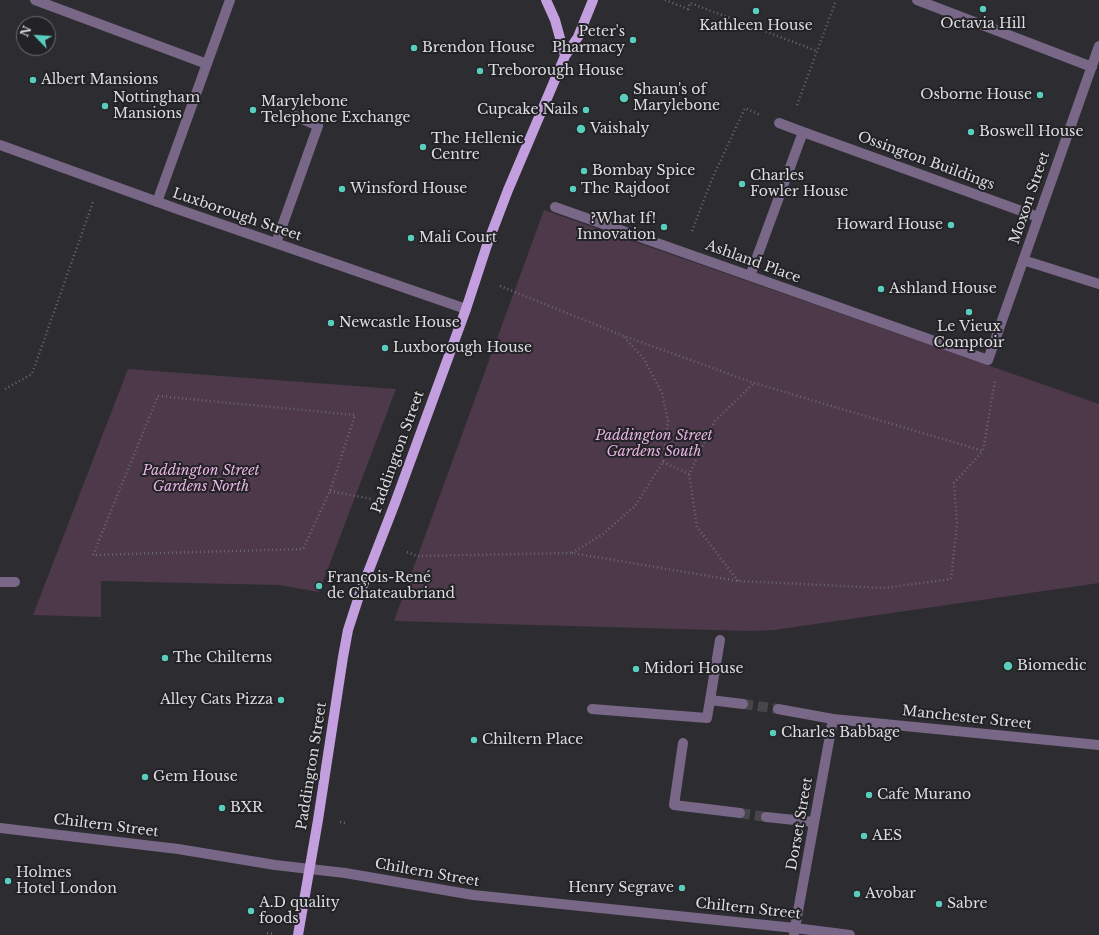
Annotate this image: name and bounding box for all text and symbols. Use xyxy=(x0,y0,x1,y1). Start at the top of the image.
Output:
marker: Octavia Hill xyxy=(978,4,988,14)
marker: Kathleen House xyxy=(751,6,761,16)
north arrow xyxy=(16,16,56,56)
place label: Octavia Hill xyxy=(940,16,1026,32)
place label: Kathleen House xyxy=(699,18,813,34)
text: N xyxy=(18,24,35,39)
place label: Peter's Pharmacy xyxy=(552,24,625,56)
marker: Peter's Pharmacy xyxy=(628,35,638,45)
place label: Brendon House xyxy=(422,40,535,56)
marker: Brendon House xyxy=(409,43,419,53)
place label: Treborough House xyxy=(488,63,624,79)
marker: Treborough House xyxy=(475,66,485,76)
place label: Albert Mansions xyxy=(41,72,158,88)
marker: Albert Mansions xyxy=(28,75,38,85)
place label: Shaun's of Marylebone xyxy=(633,82,720,114)
place label: Osborne House xyxy=(920,87,1032,103)
place label: Nottingham Mansions xyxy=(113,90,200,122)
marker: Osborne House xyxy=(1035,90,1045,100)
marker: Shaun's of Marylebone xyxy=(618,92,630,104)
place label: Marylebone Telephone Exchange xyxy=(261,94,411,126)
marker: Nottingham Mansions xyxy=(100,101,110,111)
place label: Cupcake Nails xyxy=(477,102,578,118)
marker: Marylebone Telephone Exchange xyxy=(248,105,258,115)
marker: Cupcake Nails xyxy=(581,105,591,115)
place label: Vaishaly xyxy=(590,121,649,137)
marker: Vaishaly xyxy=(575,123,587,135)
place label: Boswell House xyxy=(979,124,1083,140)
marker: Boswell House xyxy=(966,127,976,137)
street label: Ossington Buildings xyxy=(855,128,997,194)
place label: The Hellenic Centre xyxy=(431,131,524,164)
marker: The Hellenic Centre xyxy=(418,142,428,152)
street label: Moxon Street xyxy=(1006,149,1054,247)
place label: Bombay Spice xyxy=(592,163,695,179)
marker: Bombay Spice xyxy=(579,166,589,176)
place label: Charles Fowler House xyxy=(750,168,848,200)
marker: Charles Fowler House xyxy=(737,179,747,189)
place label: Winsford House xyxy=(350,181,467,197)
place label: The Rajdoot xyxy=(581,181,670,197)
marker: Winsford House xyxy=(337,184,347,194)
marker: The Rajdoot xyxy=(568,184,578,194)
street label: Luxborough Street xyxy=(170,185,304,245)
place label: ?What If! Innovation xyxy=(577,211,656,244)
place label: Howard House xyxy=(837,217,943,233)
marker: Howard House xyxy=(946,220,956,230)
marker: ?What If! Innovation xyxy=(659,222,669,232)
place label: Mali Court xyxy=(419,230,497,246)
marker: Mali Court xyxy=(406,233,416,243)
street label: Ashland Place xyxy=(703,237,803,287)
place label: Ashland House xyxy=(889,281,997,297)
marker: Ashland House xyxy=(876,284,886,294)
marker: Le Vieux Comptoir xyxy=(964,307,974,317)
place label: Newcastle House xyxy=(339,315,460,331)
marker: Newcastle House xyxy=(326,318,336,328)
place label: Le Vieux Comptoir xyxy=(934,319,1004,352)
place label: Luxborough House xyxy=(393,340,532,356)
marker: Luxborough House xyxy=(380,343,390,353)
street label: Paddington Street xyxy=(368,388,428,516)
park label: Paddington Street Gardens South xyxy=(595,428,713,460)
park label: Paddington Street Gardens North xyxy=(142,463,260,496)
place label: François-René de Chateaubriand xyxy=(327,570,455,602)
marker: François-René de Chateaubriand xyxy=(314,581,324,591)
place label: The Chilterns xyxy=(173,650,272,666)
marker: The Chilterns xyxy=(160,653,170,663)
place label: Biomedic xyxy=(1017,658,1086,674)
marker: Biomedic xyxy=(1002,660,1014,672)
place label: Midori House xyxy=(644,661,744,677)
marker: Midori House xyxy=(631,664,641,674)
place label: Alley Cats Pizza xyxy=(160,692,273,708)
marker: Alley Cats Pizza xyxy=(276,695,286,705)
street label: Paddington Street xyxy=(294,701,330,831)
street label: Manchester Street xyxy=(901,703,1033,733)
place label: Charles Babbage xyxy=(781,725,900,741)
marker: Charles Babbage xyxy=(768,728,778,738)
place label: Chiltern Place xyxy=(482,732,583,748)
marker: Chiltern Place xyxy=(469,735,479,745)
place label: Gem House xyxy=(153,769,238,785)
marker: Gem House xyxy=(140,772,150,782)
street label: Dorset Street xyxy=(784,776,816,872)
place label: Cafe Murano xyxy=(877,787,971,803)
marker: Cafe Murano xyxy=(864,790,874,800)
place label: BXR xyxy=(230,800,263,816)
marker: BXR xyxy=(217,803,227,813)
street label: Chiltern Street xyxy=(52,811,160,841)
place label: AES xyxy=(872,828,902,844)
marker: AES xyxy=(859,831,869,841)
street label: Chiltern Street xyxy=(373,856,481,890)
place label: Holmes Hotel London xyxy=(16,865,117,898)
marker: Holmes Hotel London xyxy=(3,876,13,886)
place label: Henry Segrave xyxy=(568,880,674,896)
marker: Henry Segrave xyxy=(677,883,687,893)
place label: Avobar xyxy=(865,886,916,902)
marker: Avobar xyxy=(852,889,862,899)
place label: A.D quality foods xyxy=(259,895,340,928)
street label: Chiltern Street xyxy=(694,895,802,923)
place label: Sabre xyxy=(947,896,987,912)
marker: Sabre xyxy=(934,899,944,909)
marker: A.D quality foods xyxy=(246,906,256,916)

